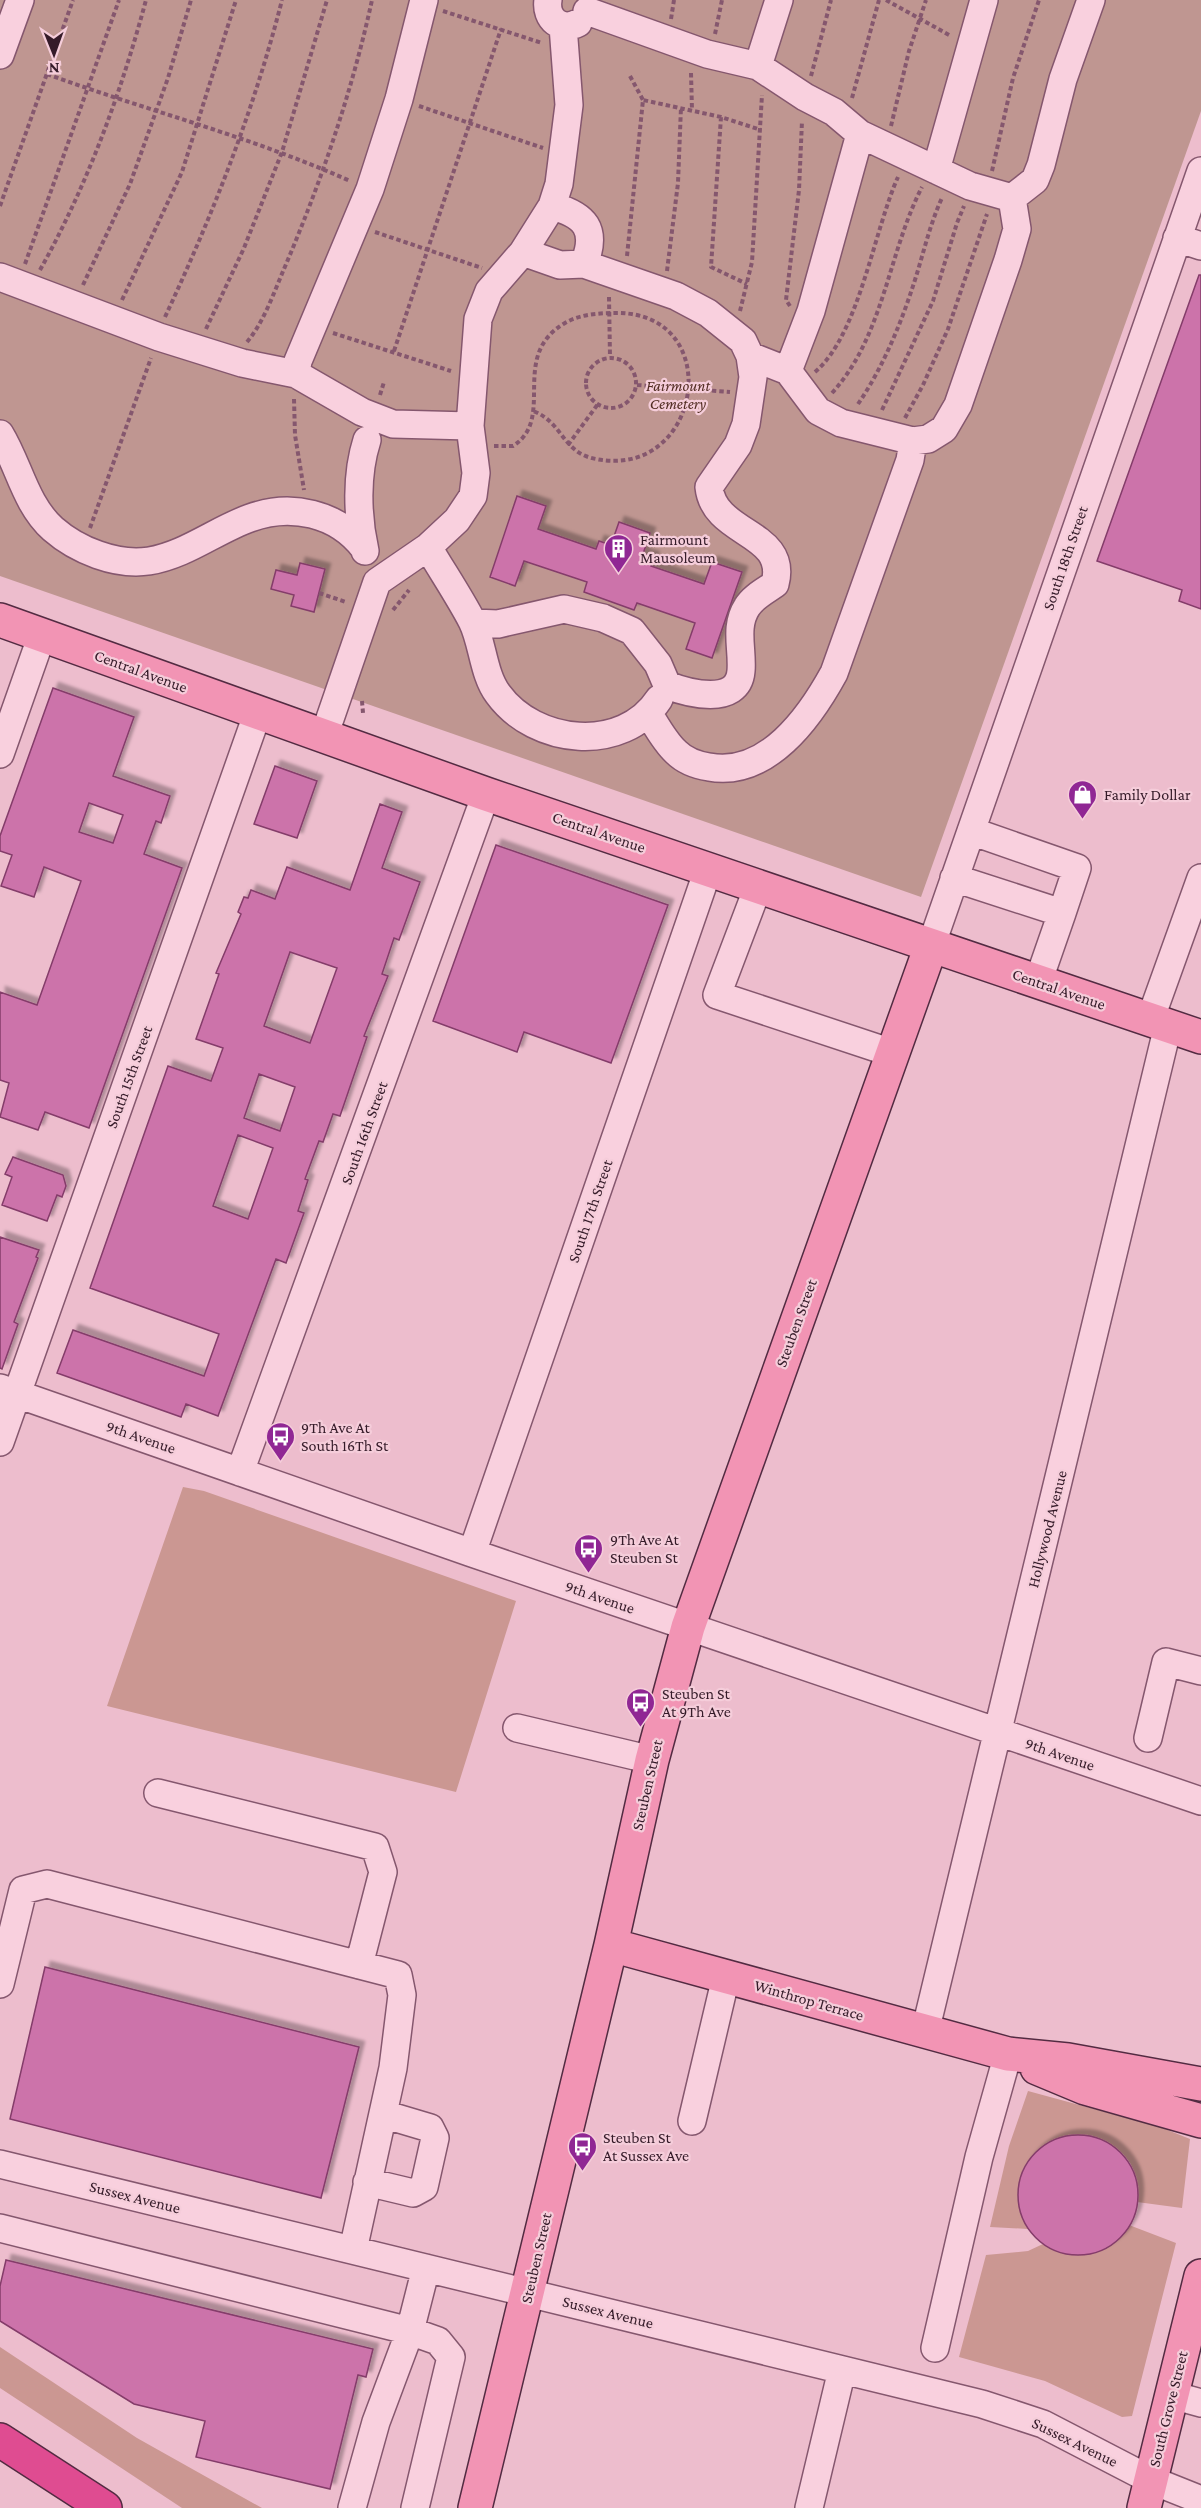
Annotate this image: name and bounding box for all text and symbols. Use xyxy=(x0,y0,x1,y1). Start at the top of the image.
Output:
north arrow xyxy=(24,24,84,84)
text: N xyxy=(49,60,60,77)
park label: Fairmount Cemetery xyxy=(646,377,710,413)
street label: South 18th Street xyxy=(1039,503,1091,612)
place label: Fairmount Mausoleum xyxy=(640,531,716,566)
building icon: Fairmount Mausoleum xyxy=(603,532,635,574)
street label: Central Avenue xyxy=(92,646,190,696)
shop icon: Family Dollar xyxy=(1067,778,1099,820)
place label: Family Dollar xyxy=(1104,786,1191,804)
street label: Central Avenue xyxy=(550,808,648,856)
street label: Central Avenue xyxy=(1010,965,1108,1013)
street label: South 15th Street xyxy=(103,1023,156,1131)
street label: South 16th Street xyxy=(337,1078,391,1187)
street label: South 17th Street xyxy=(564,1157,616,1265)
street label: Steuben Street xyxy=(772,1276,820,1369)
street label: 9th Avenue xyxy=(104,1417,178,1457)
place label: 9Th Ave At South 16Th St xyxy=(301,1419,389,1454)
bus stop icon: 9Th Ave At South 16Th St xyxy=(264,1420,296,1462)
street label: Hollywood Avenue xyxy=(1024,1469,1071,1590)
place label: 9Th Ave At Steuben St xyxy=(610,1531,679,1566)
bus stop icon: 9Th Ave At Steuben St xyxy=(573,1532,605,1574)
street label: 9th Avenue xyxy=(563,1577,637,1617)
place label: Steuben St At 9Th Ave xyxy=(662,1685,731,1720)
bus stop icon: Steuben St At 9Th Ave xyxy=(625,1686,657,1728)
street label: 9th Avenue xyxy=(1023,1734,1097,1774)
street label: Steuben Street xyxy=(628,1737,666,1832)
street label: Winthrop Terrace xyxy=(752,1976,866,2025)
place label: Steuben St At Sussex Ave xyxy=(603,2129,689,2164)
bus stop icon: Steuben St At Sussex Ave xyxy=(566,2130,598,2172)
street label: Sussex Avenue xyxy=(88,2178,182,2216)
street label: Steuben Street xyxy=(517,2210,555,2305)
street label: Sussex Avenue xyxy=(561,2293,655,2331)
street label: South Grove Street xyxy=(1145,2349,1191,2469)
street label: Sussex Avenue xyxy=(1029,2414,1121,2470)

